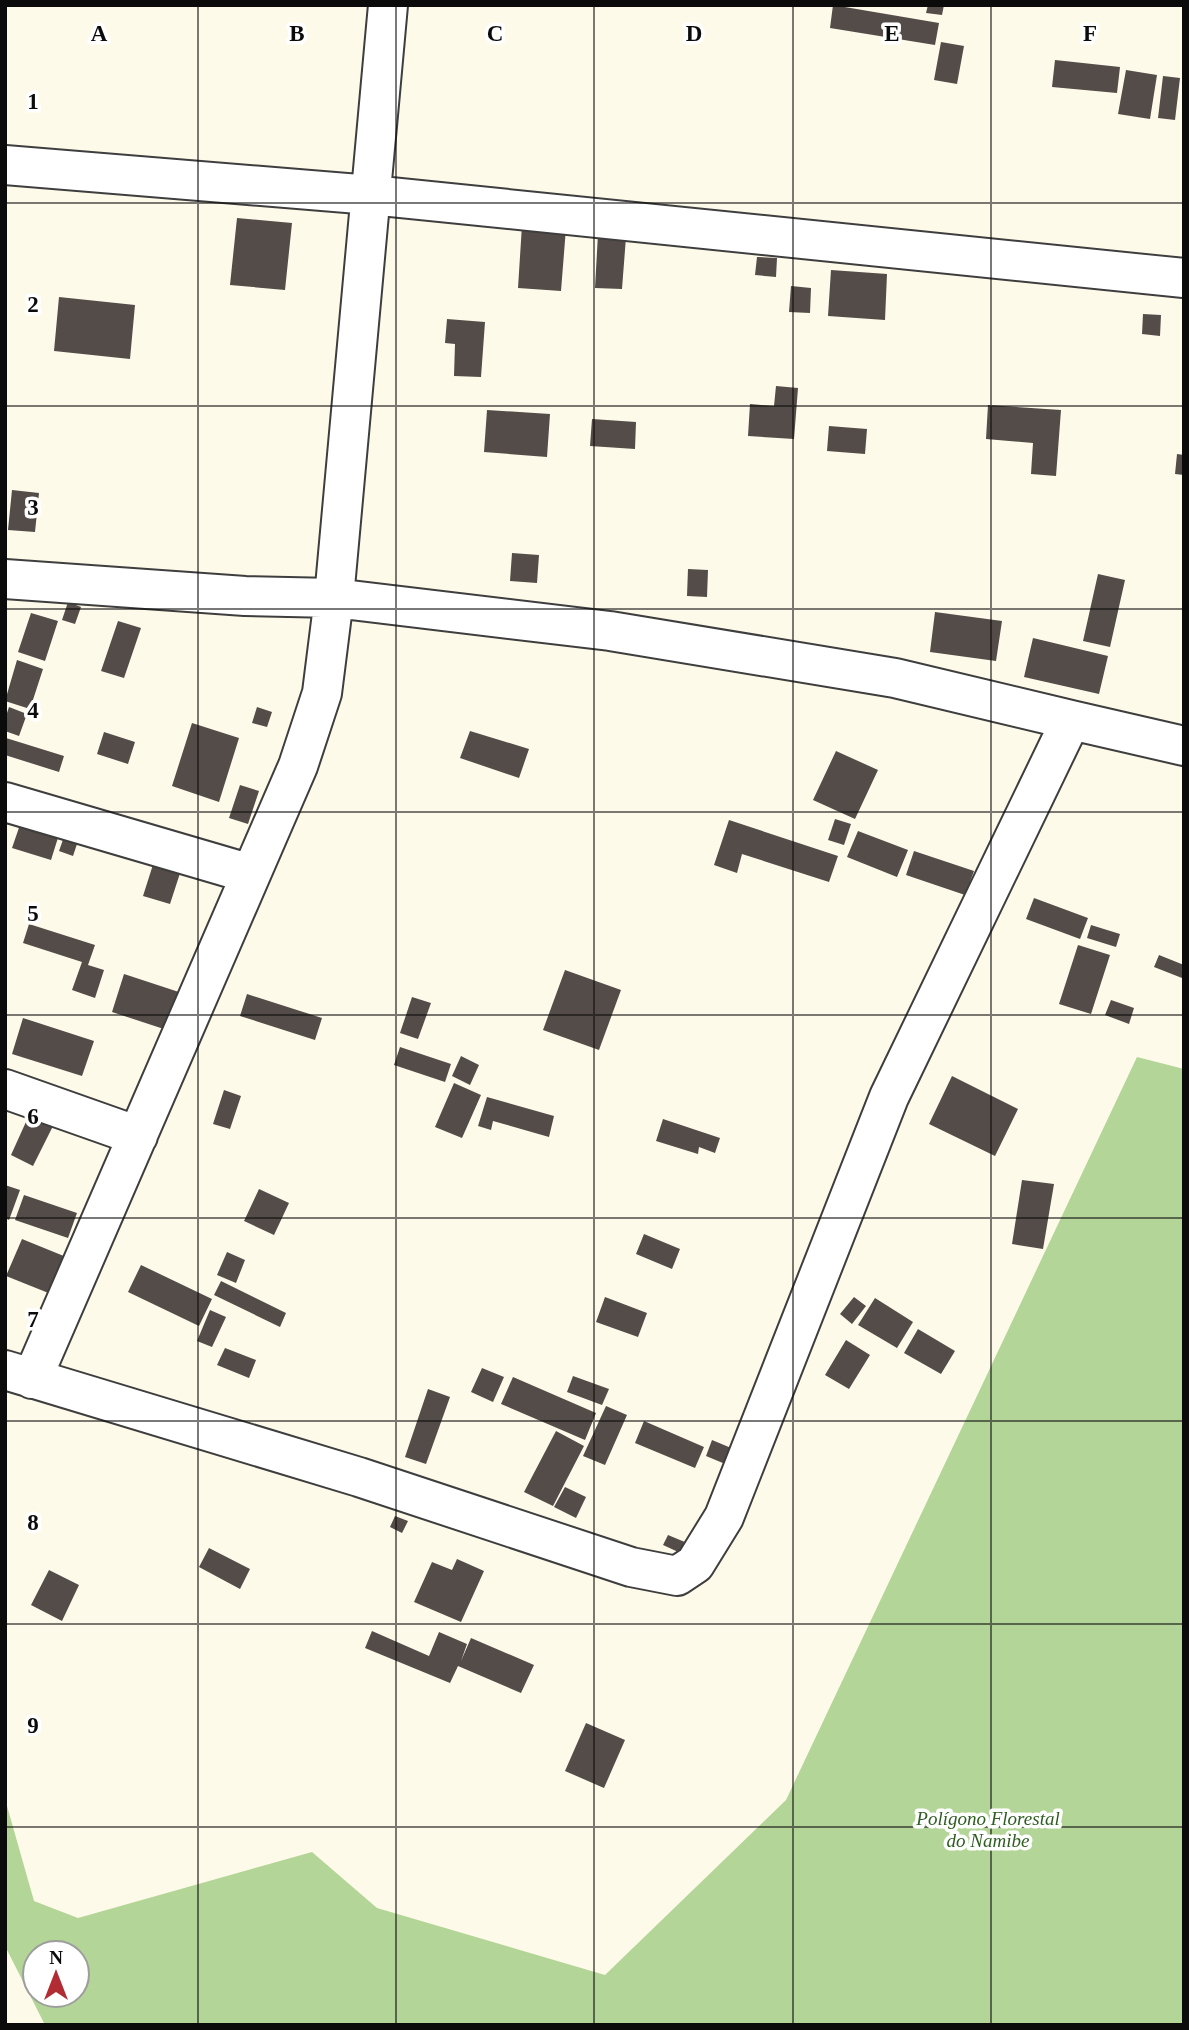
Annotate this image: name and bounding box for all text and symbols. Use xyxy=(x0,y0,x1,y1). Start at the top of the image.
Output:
text: A xyxy=(91,21,108,46)
text: B xyxy=(289,21,305,46)
text: C xyxy=(487,21,503,46)
text: D xyxy=(686,21,702,46)
text: E xyxy=(884,21,900,46)
text: F xyxy=(1083,21,1097,46)
text: 1 xyxy=(27,89,39,114)
text: 2 xyxy=(27,292,39,317)
text: 3 xyxy=(27,495,39,520)
text: 4 xyxy=(27,698,39,723)
text: 5 xyxy=(27,901,39,926)
text: 6 xyxy=(27,1104,39,1129)
text: 7 xyxy=(27,1307,39,1332)
text: 8 xyxy=(27,1510,39,1535)
text: 9 xyxy=(27,1713,39,1738)
park label: Polígono Florestal do Namibe xyxy=(915,1808,1060,1851)
north arrow xyxy=(21,1939,91,2009)
text: N xyxy=(49,1947,63,1968)

